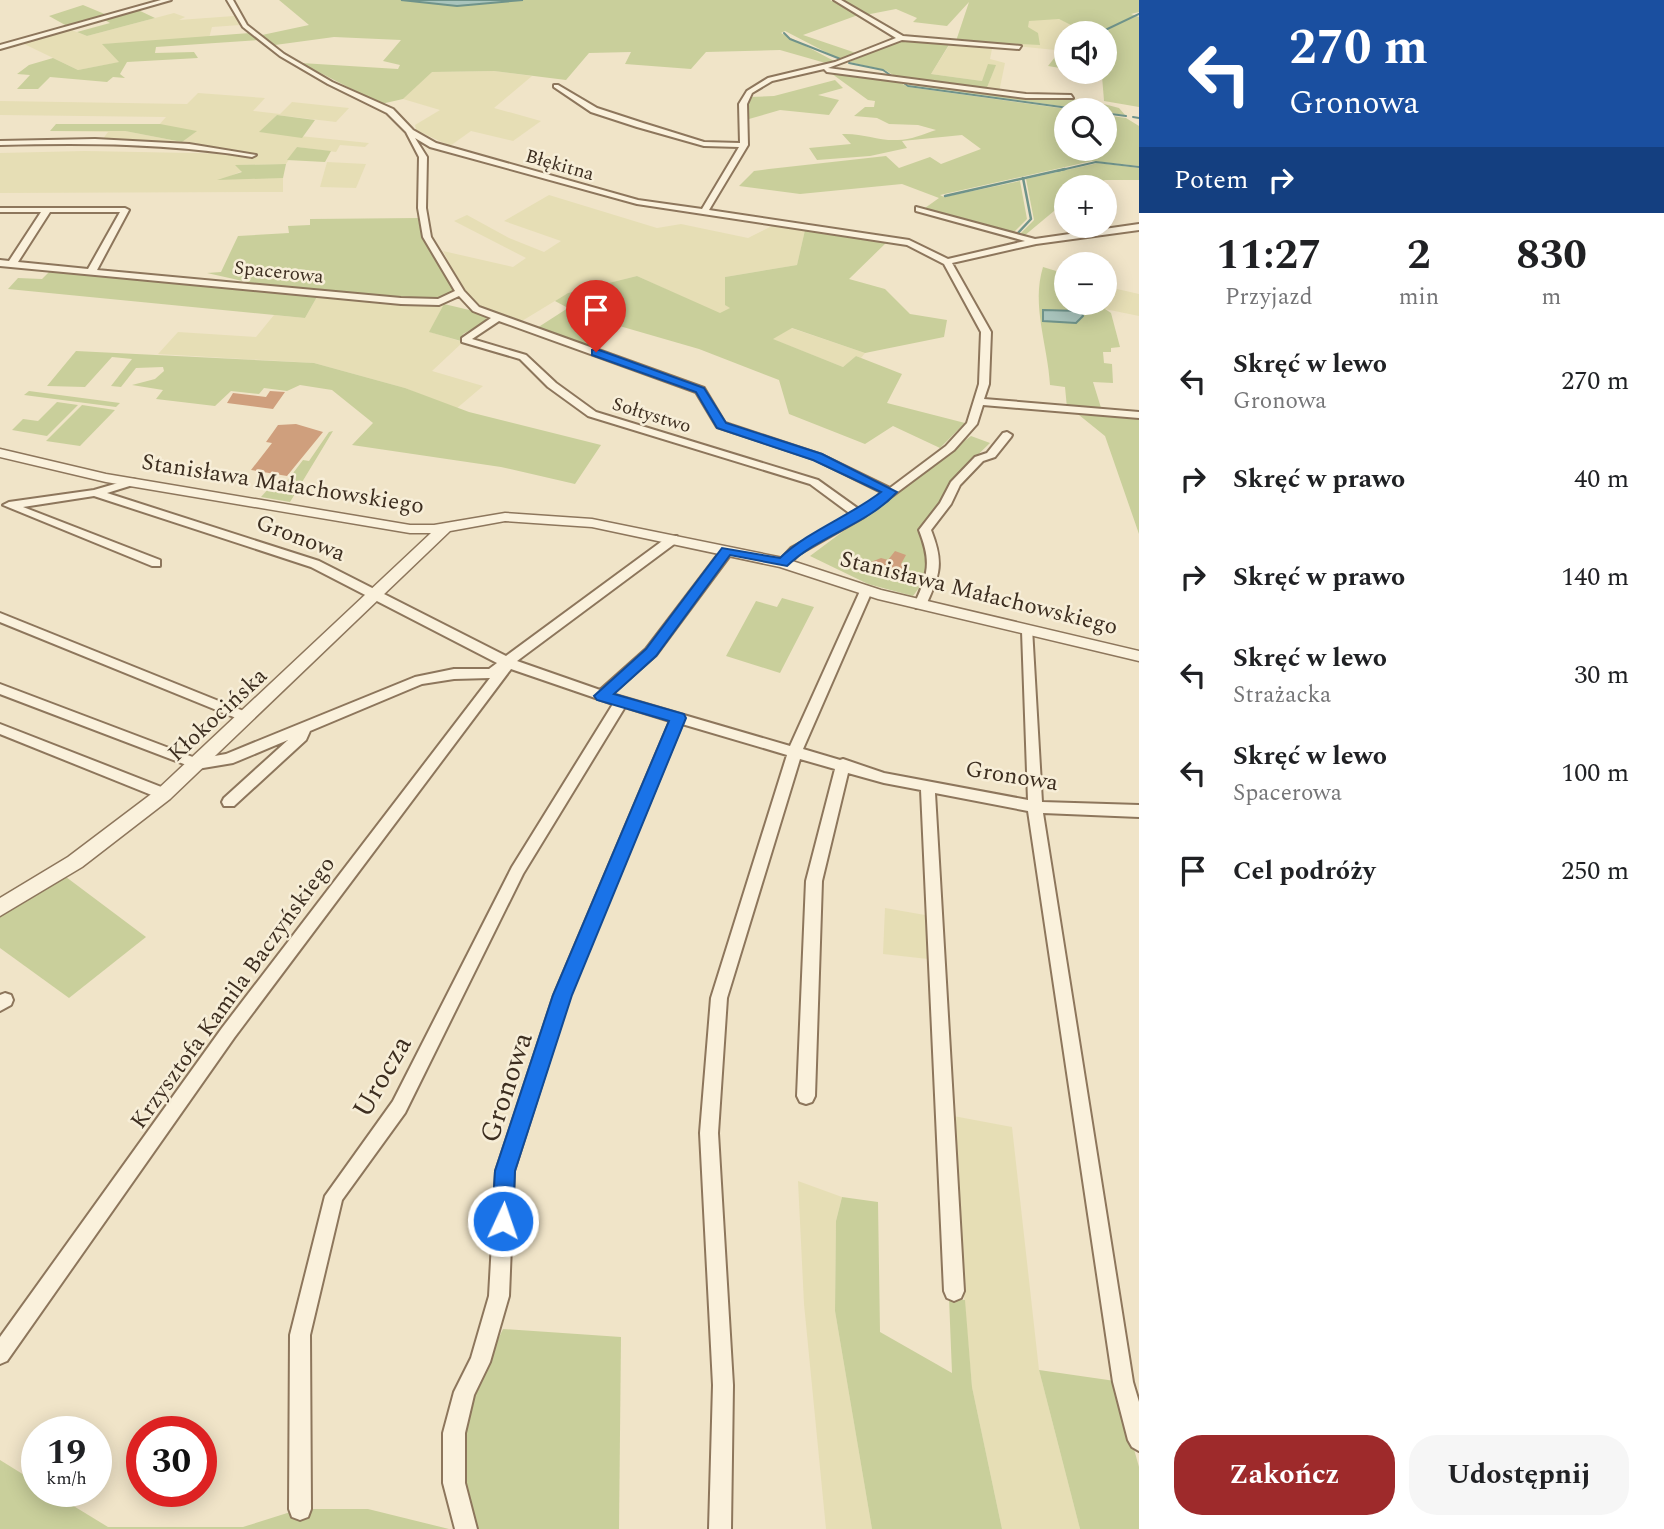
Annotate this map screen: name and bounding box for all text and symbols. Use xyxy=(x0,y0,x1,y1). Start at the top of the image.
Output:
text: 270 m xyxy=(1289,11,1428,86)
map controls xyxy=(1054,21,1117,315)
button: sound xyxy=(1054,21,1117,84)
icon: left xyxy=(1174,28,1265,119)
text: Gronowa xyxy=(1289,79,1419,128)
button: search xyxy=(1054,98,1117,161)
street label: Błękitna xyxy=(522,142,598,189)
text: Potem xyxy=(1174,160,1248,200)
icon: right xyxy=(1262,161,1300,199)
button: + xyxy=(1054,175,1117,238)
text: 11:27 xyxy=(1216,224,1322,287)
text: 2 xyxy=(1407,224,1431,287)
text: 830 xyxy=(1516,224,1587,287)
button: − xyxy=(1054,252,1117,315)
street label: Spacerowa xyxy=(233,253,326,292)
pin xyxy=(566,280,626,352)
text: Przyjazd xyxy=(1225,280,1313,315)
text: min xyxy=(1399,280,1439,315)
text: m xyxy=(1542,280,1561,315)
icon: arrive xyxy=(577,291,615,329)
text: Skręć w lewo xyxy=(1233,344,1387,384)
text: 270 m xyxy=(1561,361,1629,401)
icon: left xyxy=(1174,362,1212,400)
text: Gronowa xyxy=(1233,384,1327,419)
street label: Sołtystwo xyxy=(608,390,695,441)
street label: Stanisława Małachowskiego xyxy=(139,445,426,524)
text: Skręć w prawo xyxy=(1233,459,1405,499)
text: 40 m xyxy=(1574,459,1629,499)
icon: right xyxy=(1174,460,1212,498)
street label: Gronowa xyxy=(251,505,350,572)
street label: Stanisława Małachowskiego xyxy=(836,542,1121,645)
text: Skręć w prawo xyxy=(1233,557,1405,597)
text: 140 m xyxy=(1561,557,1629,597)
icon: right xyxy=(1174,558,1212,596)
text: Skręć w lewo xyxy=(1233,638,1387,678)
text: 30 m xyxy=(1574,655,1629,695)
icon: left xyxy=(1174,656,1212,694)
street label: Kłokocińska xyxy=(160,660,276,771)
text: Strażacka xyxy=(1233,678,1331,713)
text: Skręć w lewo xyxy=(1233,736,1387,776)
street label: Gronowa xyxy=(963,752,1061,801)
text: 100 m xyxy=(1561,753,1629,793)
icon: left xyxy=(1174,754,1212,792)
text: Spacerowa xyxy=(1233,776,1342,811)
street label: Krzysztofa Kamila Baczyńskiego xyxy=(122,849,344,1137)
text: Cel podróży xyxy=(1233,851,1375,891)
text: 250 m xyxy=(1561,851,1629,891)
icon: arrive xyxy=(1174,852,1212,890)
street label: Gronowa xyxy=(468,1026,545,1148)
street label: Urocza xyxy=(341,1027,423,1126)
position arrow xyxy=(466,1184,540,1258)
speed limit sign: 30 xyxy=(126,1416,217,1507)
text: 19 xyxy=(47,1426,86,1479)
button: Zakończ xyxy=(1174,1435,1395,1515)
button: Udostępnij xyxy=(1409,1435,1629,1515)
text: km/h xyxy=(46,1465,87,1492)

